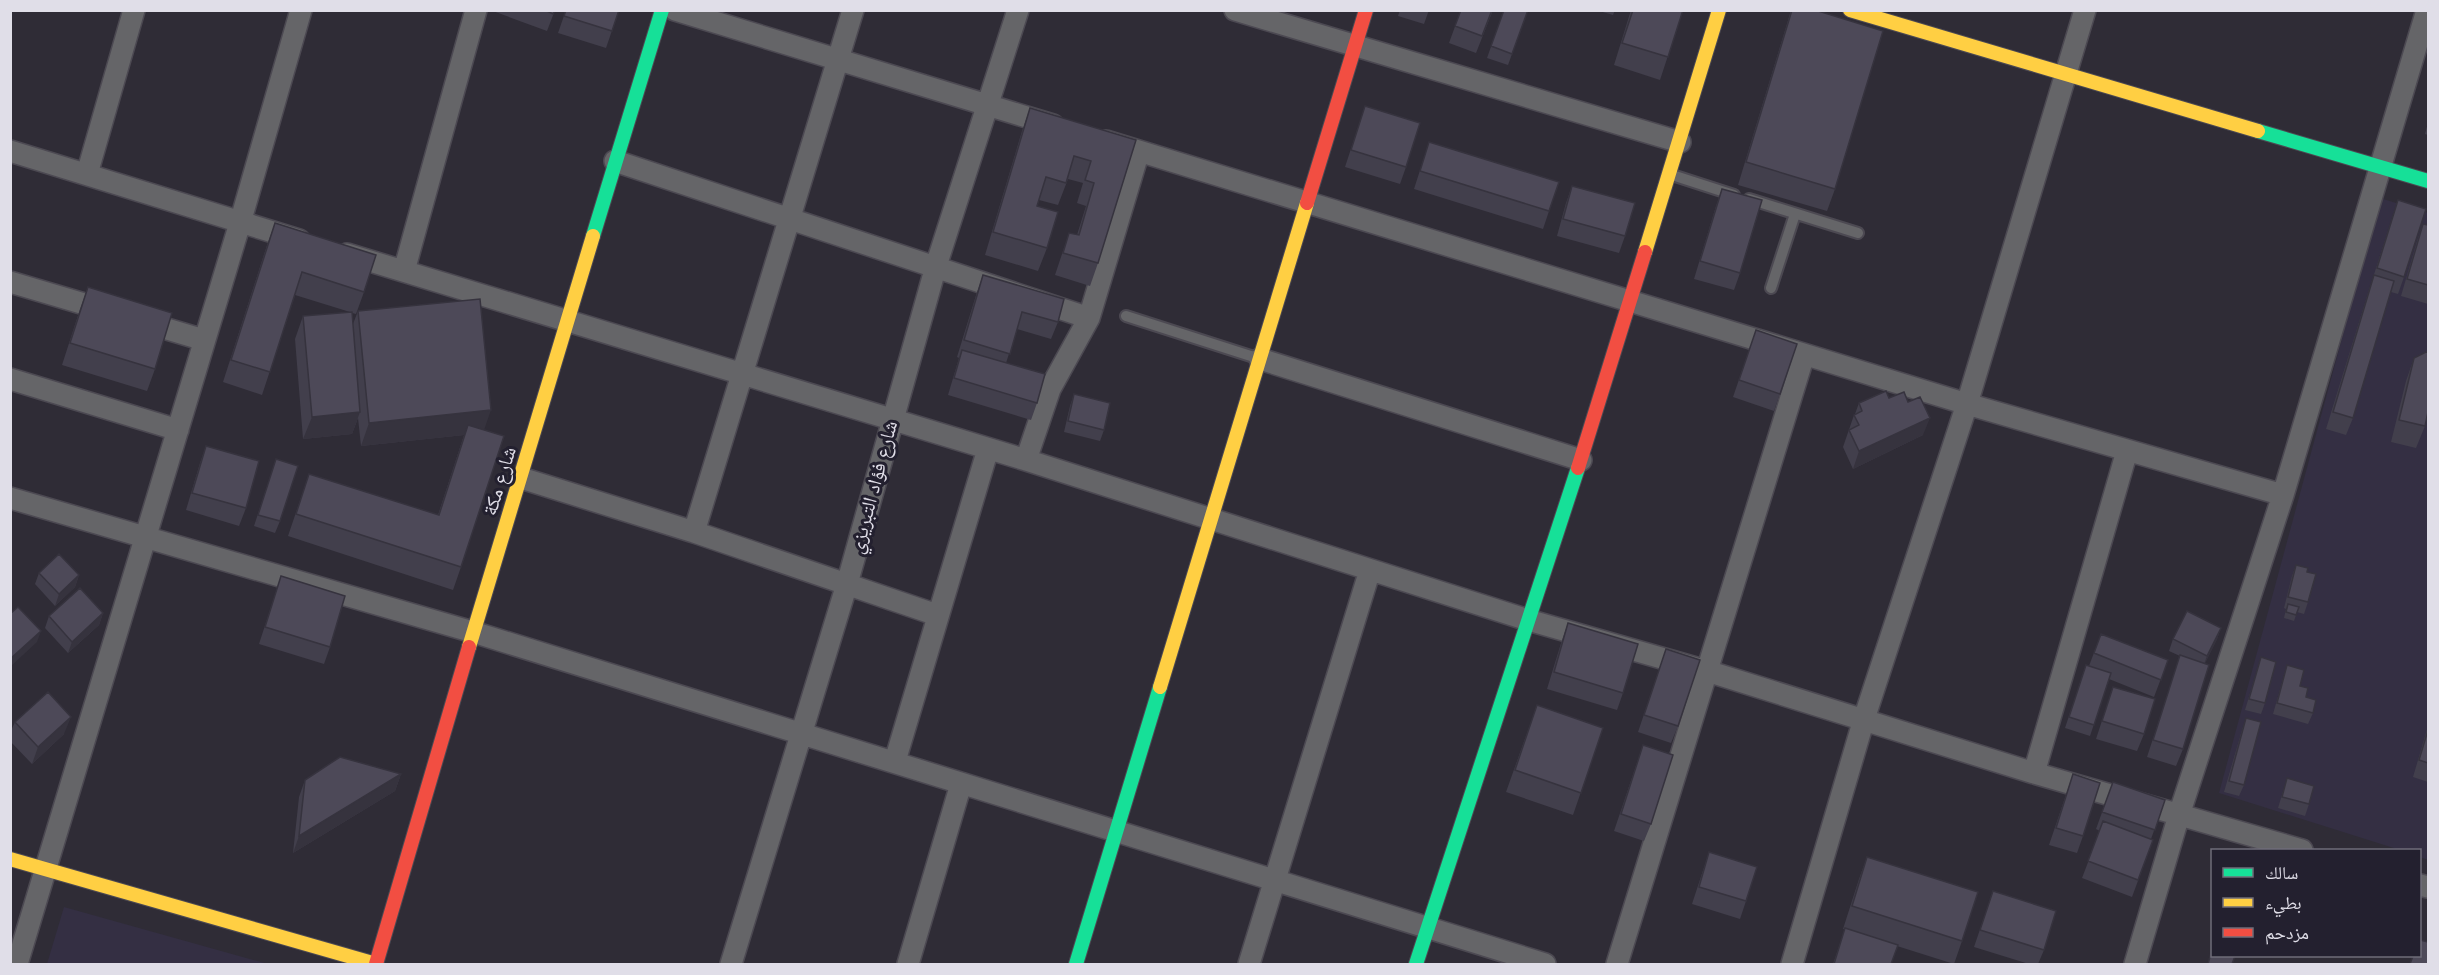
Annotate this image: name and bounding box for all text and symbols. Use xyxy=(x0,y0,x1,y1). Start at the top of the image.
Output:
street label: شارع فؤاد التبريزي xyxy=(842,417,906,557)
street label: شارع مكة xyxy=(475,443,523,519)
legend xyxy=(2211,849,2421,957)
text: سالك xyxy=(2265,860,2298,885)
text: بطيء xyxy=(2265,890,2302,918)
text: مزدحم xyxy=(2265,920,2309,945)

